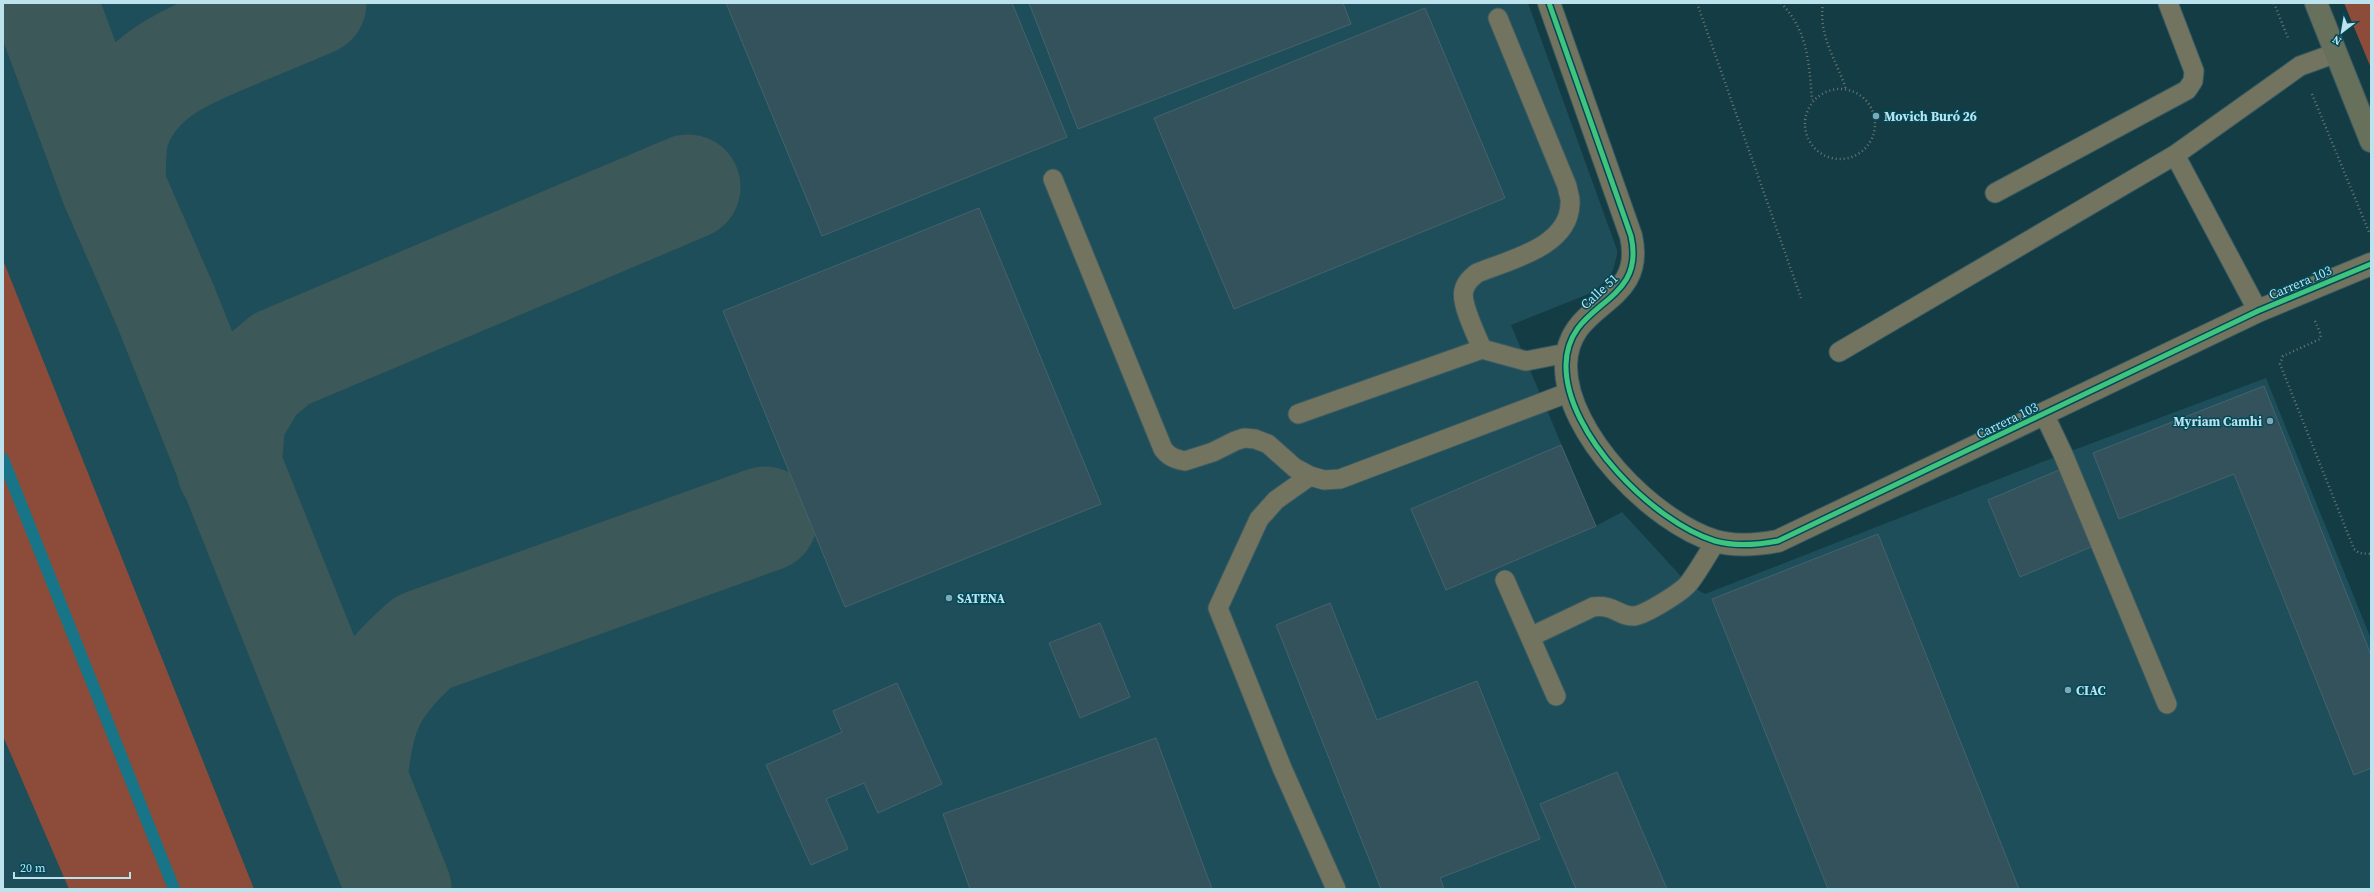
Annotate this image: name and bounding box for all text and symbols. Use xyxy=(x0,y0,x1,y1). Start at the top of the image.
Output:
north arrow xyxy=(2322,12,2362,52)
text: N xyxy=(2330,32,2344,49)
place label: Movich Buró 26 xyxy=(1884,108,1977,125)
marker: Movich Buró 26 xyxy=(1871,111,1881,121)
street label: Carrera 103 xyxy=(2266,262,2334,303)
street label: Calle 51 xyxy=(1577,270,1622,313)
street label: Carrera 103 xyxy=(1973,398,2041,443)
place label: Myriam Camhi xyxy=(2173,413,2262,430)
marker: Myriam Camhi xyxy=(2265,416,2275,426)
place label: SATENA xyxy=(957,590,1005,607)
marker: SATENA xyxy=(944,593,954,603)
place label: CIAC xyxy=(2076,682,2106,699)
marker: CIAC xyxy=(2063,685,2073,695)
scale bar xyxy=(14,854,130,880)
text: 20 m xyxy=(20,860,46,876)

